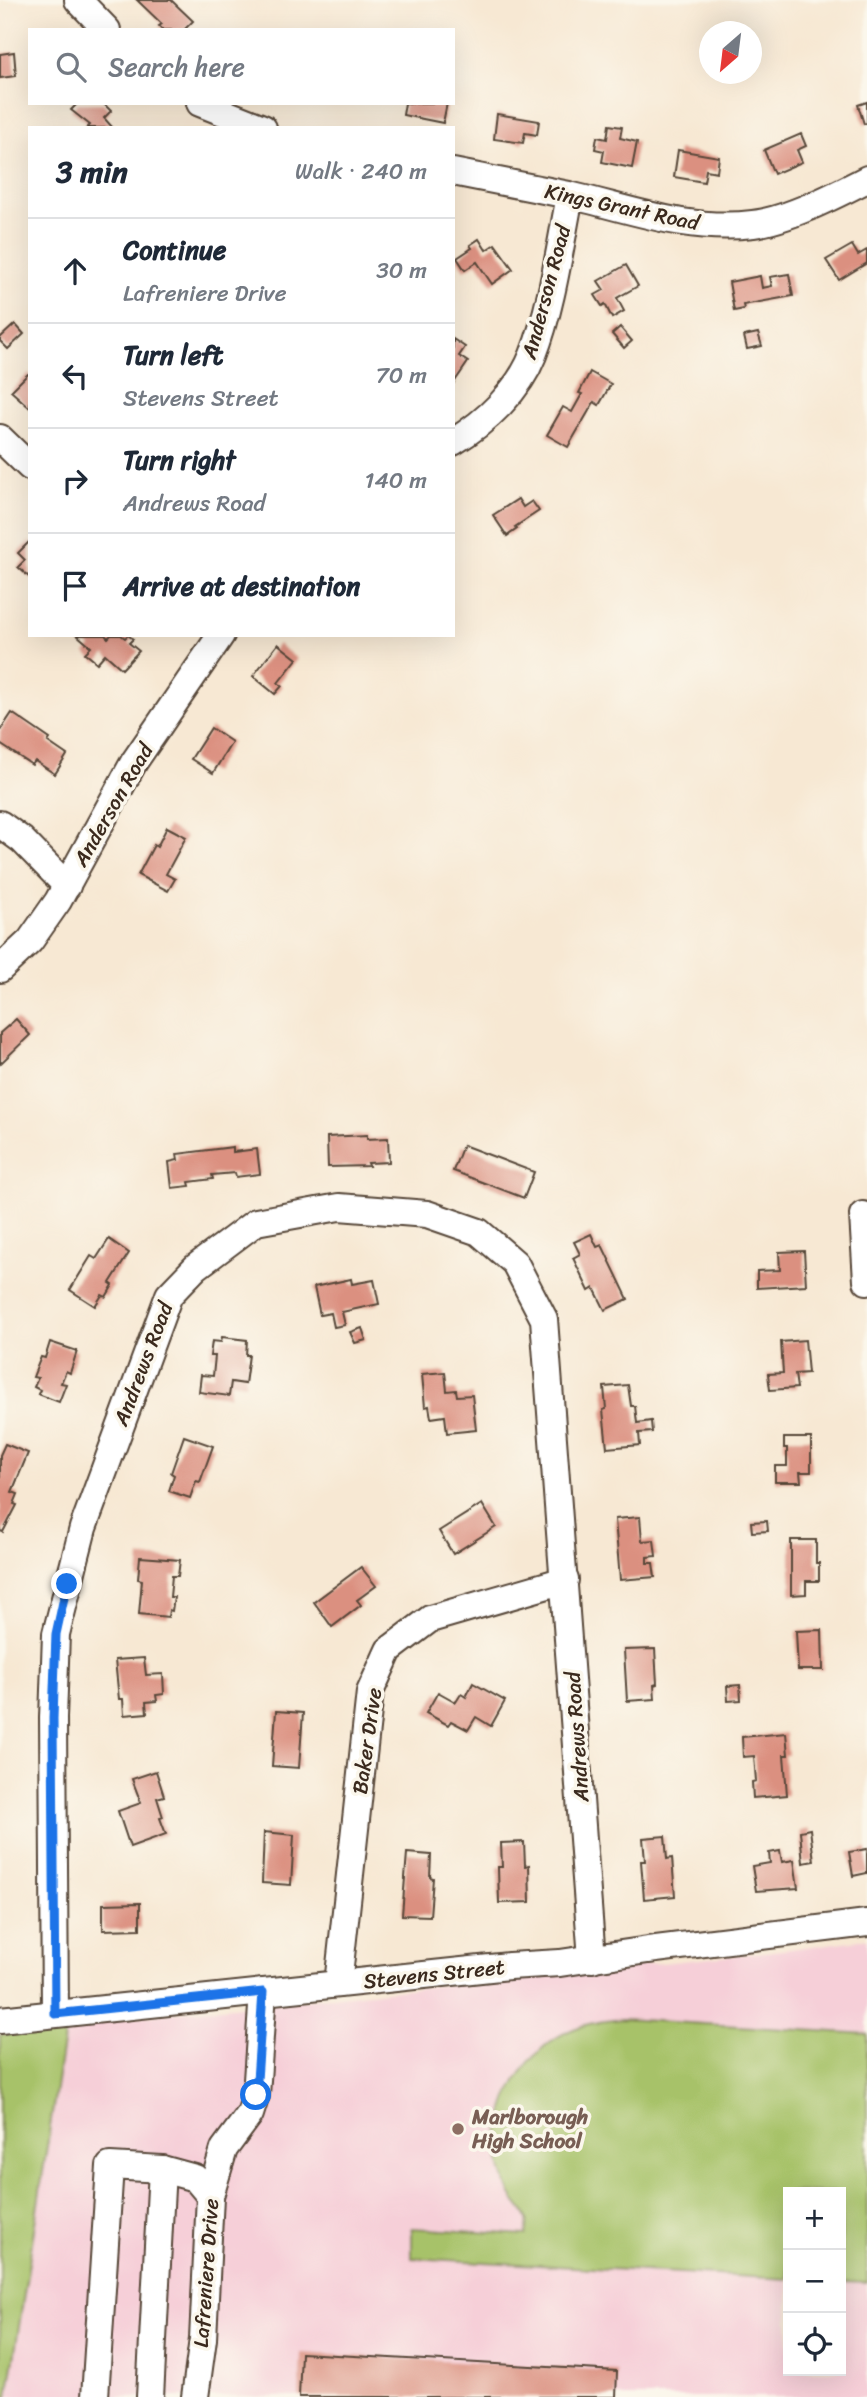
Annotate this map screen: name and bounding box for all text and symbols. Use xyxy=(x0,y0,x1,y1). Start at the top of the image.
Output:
north arrow xyxy=(699,21,762,84)
search box xyxy=(28,28,455,105)
text: Search here xyxy=(108,44,245,90)
icon: search xyxy=(52,48,90,86)
text: 3 min xyxy=(56,145,128,199)
text: Walk · 240 m xyxy=(295,151,427,192)
street label: Kings Grant Road xyxy=(541,172,705,242)
street label: Anderson Road xyxy=(510,219,583,364)
text: Continue xyxy=(123,227,226,273)
text: 30 m xyxy=(376,250,427,291)
icon: ahead xyxy=(56,252,94,290)
text: Lafreniere Drive xyxy=(123,273,287,314)
text: Turn left xyxy=(123,332,223,378)
text: 70 m xyxy=(376,355,427,396)
icon: left xyxy=(56,357,94,395)
text: Stevens Street xyxy=(123,378,279,419)
text: Turn right xyxy=(123,437,236,483)
text: 140 m xyxy=(365,460,427,501)
icon: right xyxy=(56,462,94,500)
text: Andrews Road xyxy=(123,483,266,524)
text: Arrive at destination xyxy=(123,563,360,609)
icon: arrive xyxy=(56,567,94,605)
street label: Anderson Road xyxy=(62,734,165,875)
street label: Andrews Road xyxy=(102,1295,185,1433)
route end xyxy=(51,1568,82,1599)
street label: Andrews Road xyxy=(553,1669,601,1804)
street label: Baker Drive xyxy=(341,1685,393,1797)
street label: Stevens Street xyxy=(361,1948,507,2000)
route start xyxy=(240,2079,271,2110)
place label: Marlborough High School xyxy=(471,2098,588,2160)
marker: Marlborough High School xyxy=(450,2121,466,2137)
map controls xyxy=(783,2187,846,2376)
button: + xyxy=(783,2187,846,2250)
street label: Lafreniere Drive xyxy=(182,2197,230,2349)
button: − xyxy=(783,2250,846,2313)
button: locate xyxy=(783,2313,846,2376)

